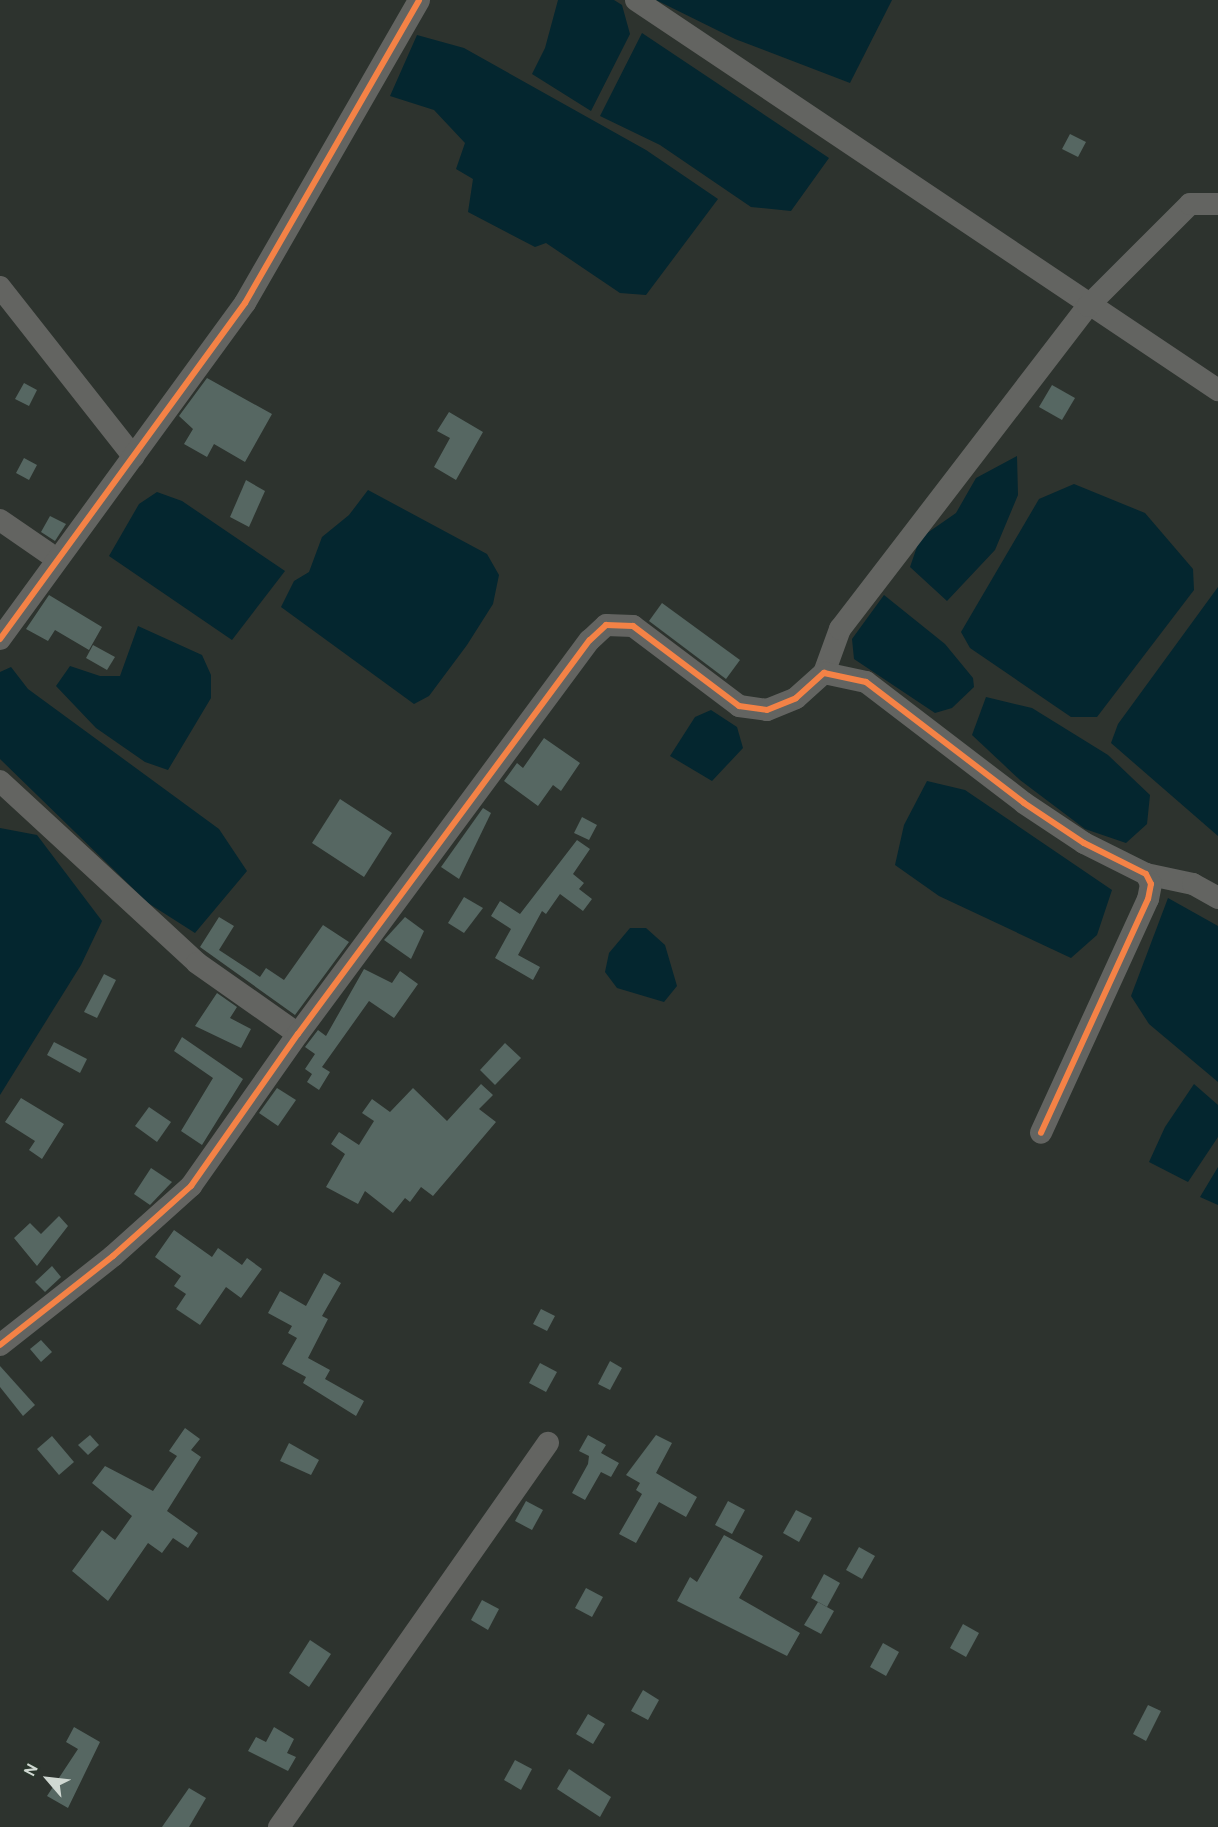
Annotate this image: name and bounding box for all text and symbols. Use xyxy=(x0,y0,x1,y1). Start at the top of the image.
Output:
north arrow xyxy=(18,1749,78,1809)
text: N xyxy=(21,1761,44,1780)

